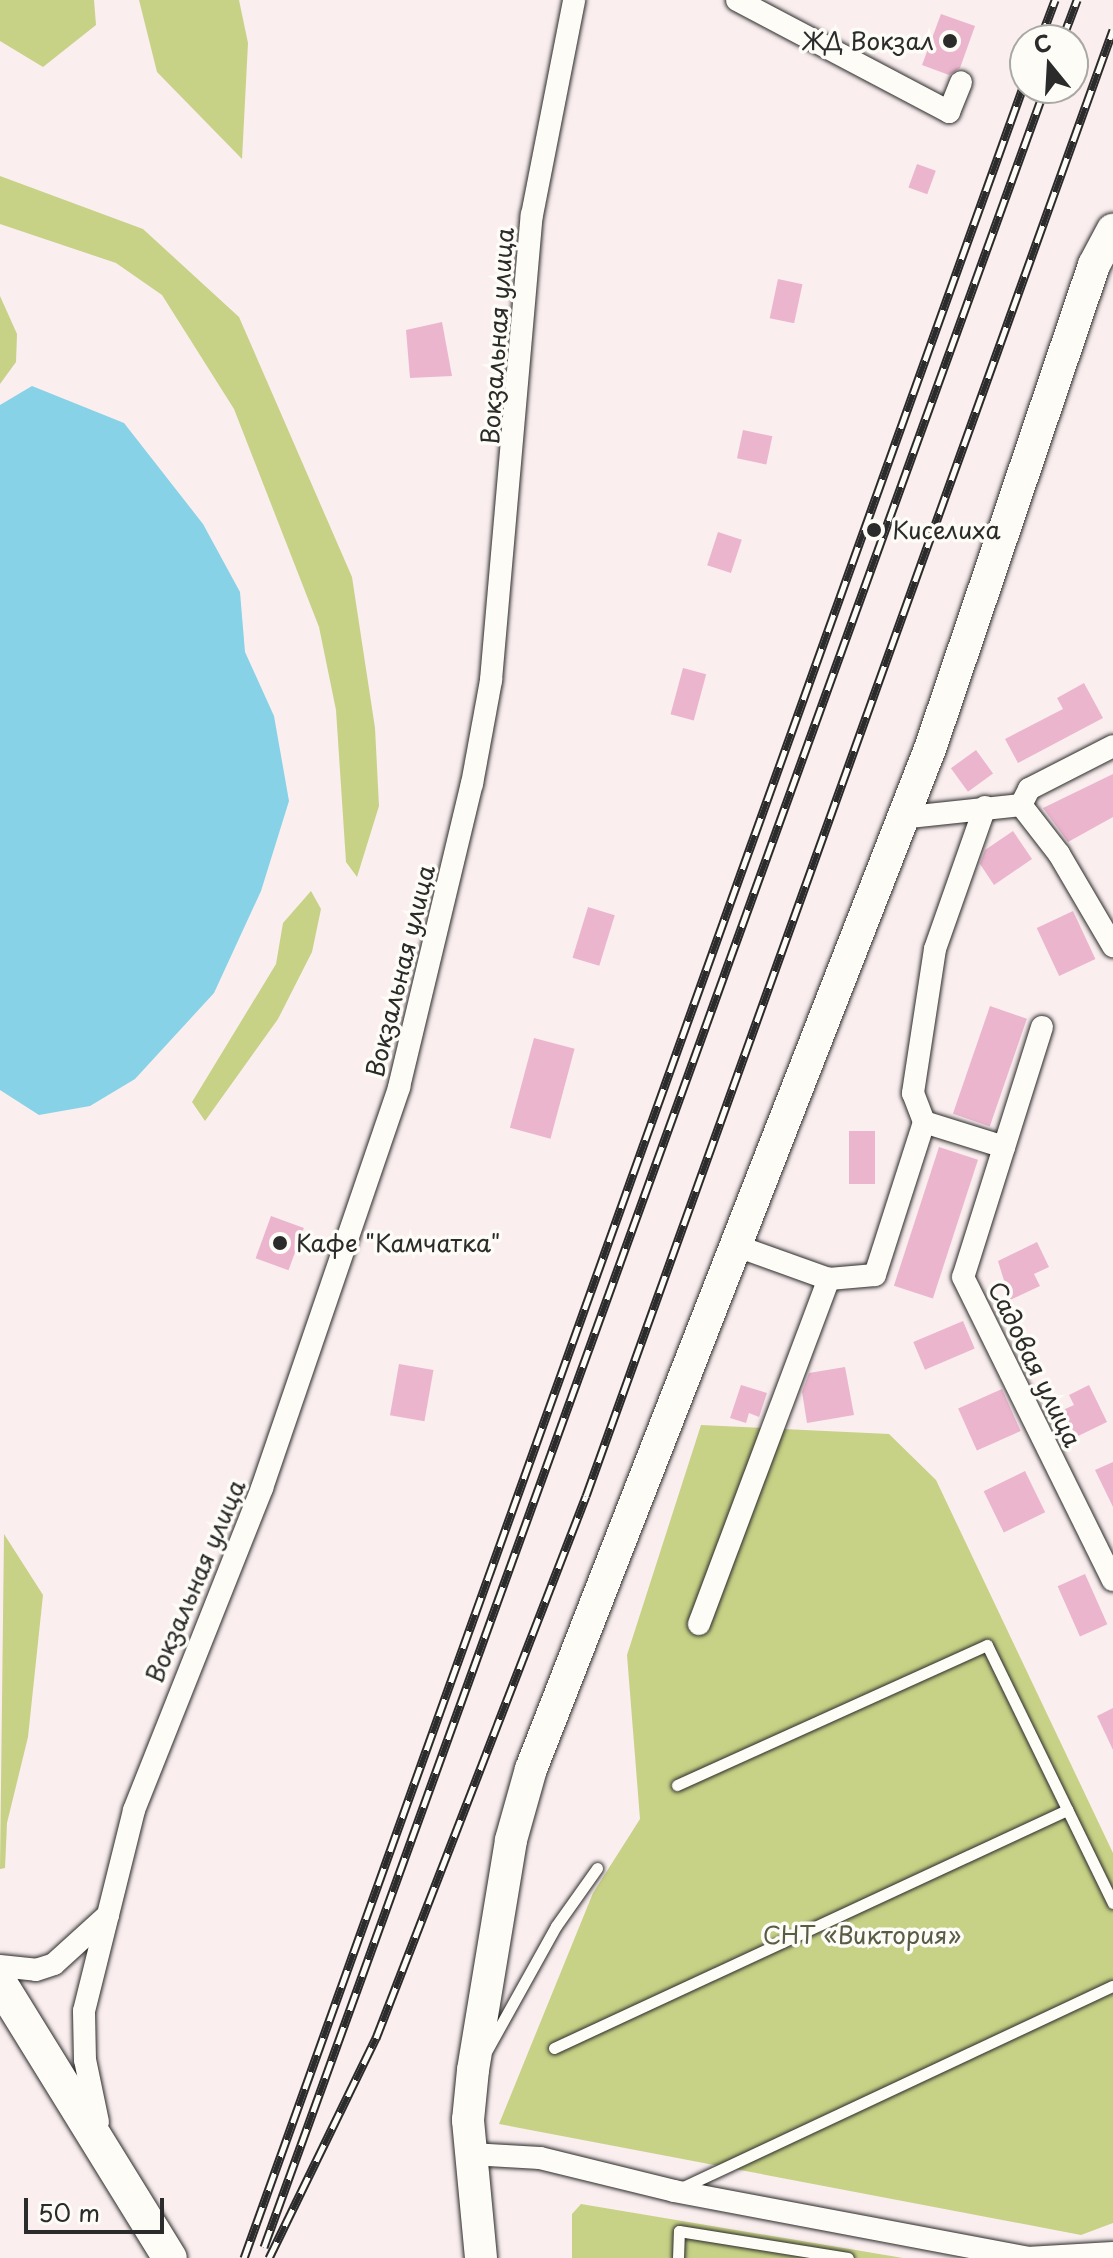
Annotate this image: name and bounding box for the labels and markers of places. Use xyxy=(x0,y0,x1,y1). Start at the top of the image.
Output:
place label: ЖД Вокзал xyxy=(800,27,934,55)
marker: ЖД Вокзал xyxy=(941,32,959,50)
place label: Киселиха xyxy=(892,516,1001,544)
marker: Киселиха xyxy=(863,519,885,541)
place label: Кафе "Камчатка" xyxy=(296,1229,501,1257)
marker: Кафе "Камчатка" xyxy=(271,1234,289,1252)

